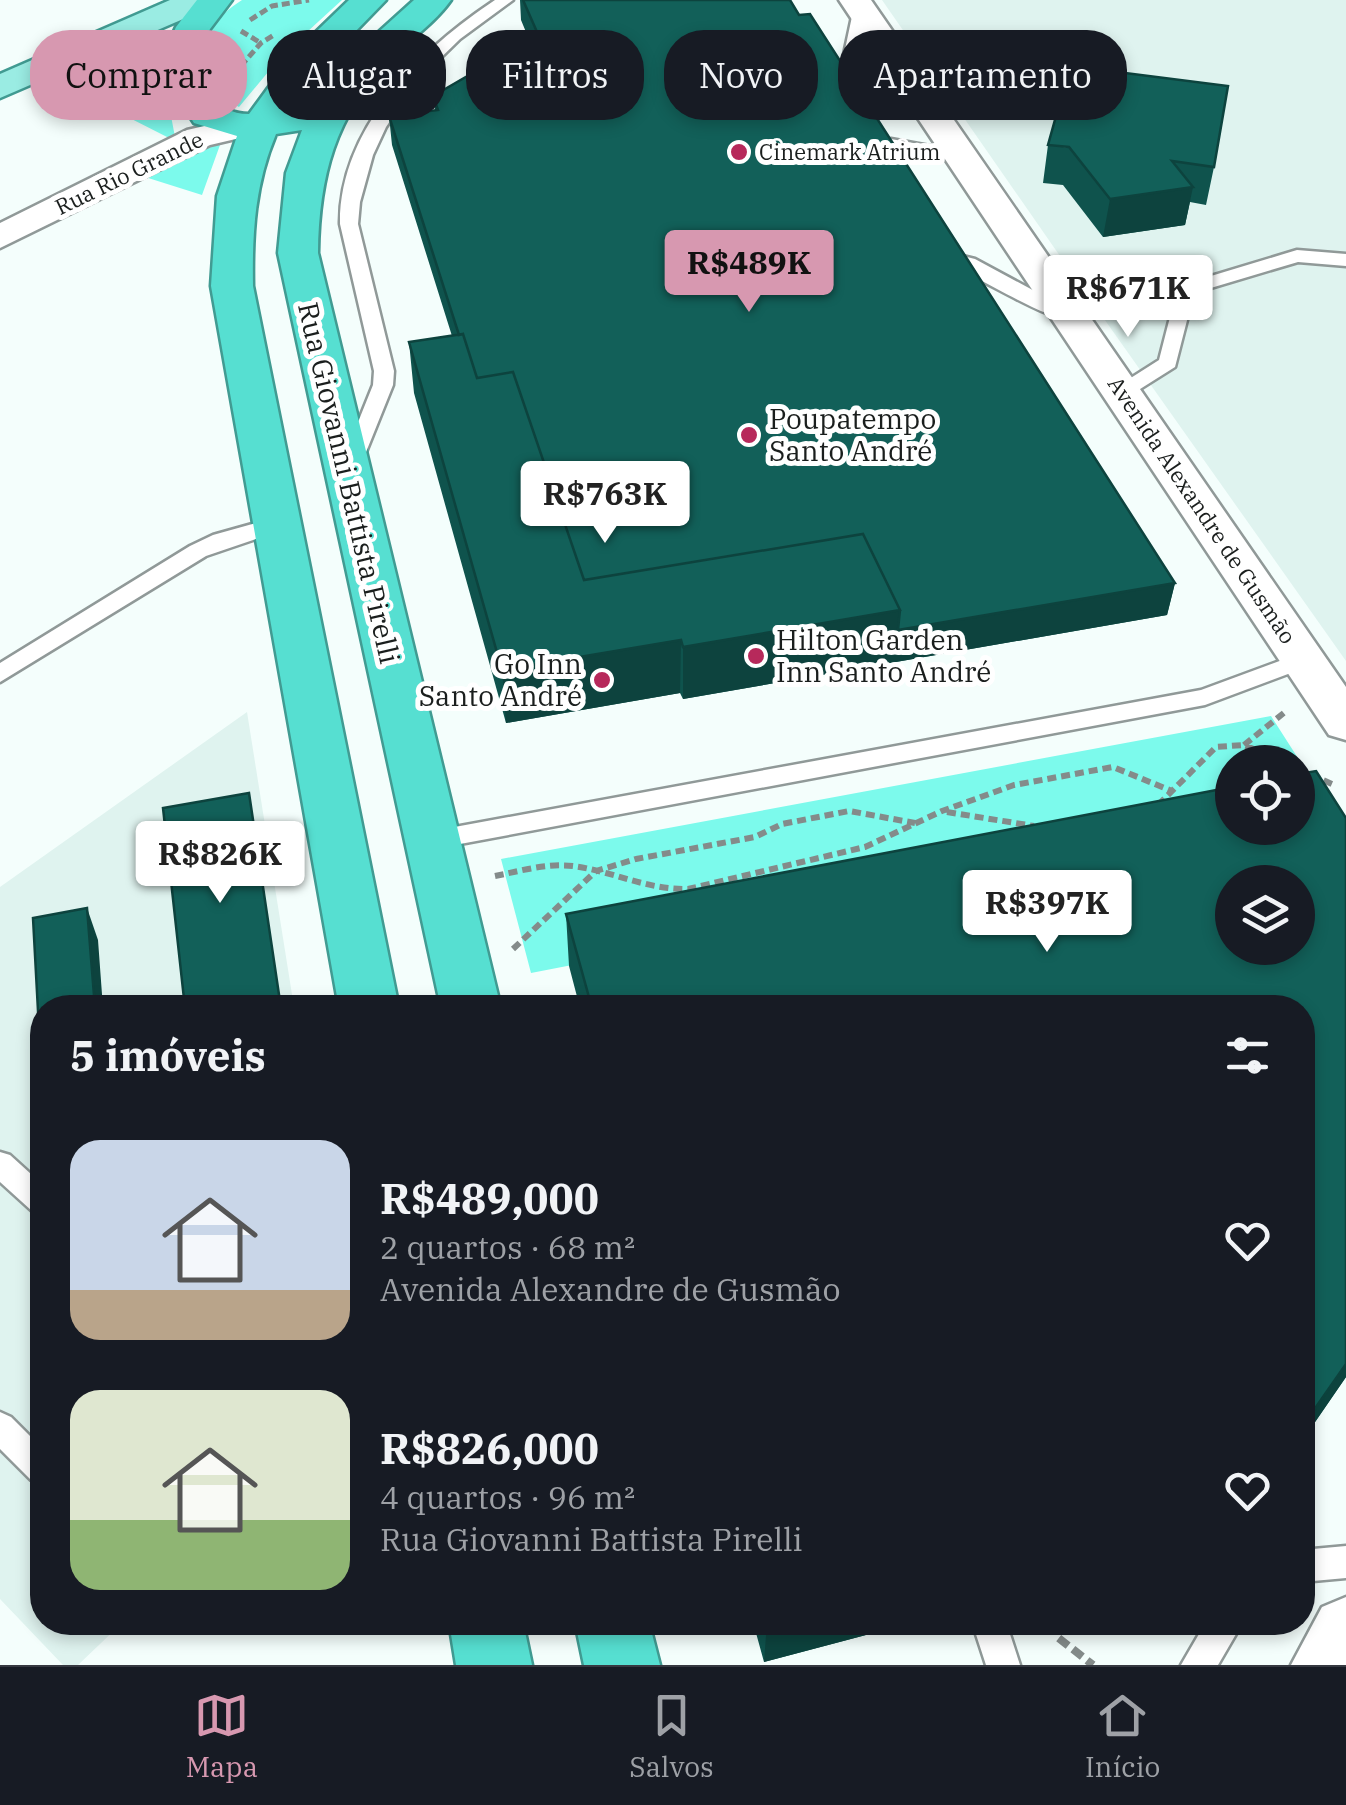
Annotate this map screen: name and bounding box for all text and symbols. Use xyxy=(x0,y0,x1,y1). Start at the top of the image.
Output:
chip: Comprar xyxy=(30,30,247,120)
chip: Alugar xyxy=(267,30,446,120)
chip: Filtros xyxy=(466,30,644,120)
chip: Novo xyxy=(664,30,818,120)
chip: Apartamento xyxy=(838,30,1127,120)
street label: Rua Rio Grande xyxy=(50,124,208,221)
place label: Cinemark Atrium xyxy=(759,137,941,166)
marker: Cinemark Atrium xyxy=(728,141,750,163)
pin: R$489K xyxy=(668,230,830,315)
text: R$489K xyxy=(687,241,811,283)
pin: R$671K xyxy=(1047,255,1209,340)
text: R$671K xyxy=(1066,266,1190,308)
street label: Rua Giovanni Battista Pirelli xyxy=(290,299,409,667)
street label: Avenida Alexandre de Gusmão xyxy=(1102,370,1303,649)
place label: Poupatempo Santo André xyxy=(769,400,936,469)
marker: Poupatempo Santo André xyxy=(738,424,760,446)
pin: R$763K xyxy=(524,461,686,546)
text: R$763K xyxy=(543,472,667,514)
place label: Hilton Garden Inn Santo André xyxy=(776,621,991,690)
place label: Go Inn Santo André xyxy=(419,645,582,714)
marker: Hilton Garden Inn Santo André xyxy=(745,645,767,667)
marker: Go Inn Santo André xyxy=(591,669,613,691)
map controls xyxy=(1215,745,1315,965)
button: locate xyxy=(1215,745,1315,845)
pin: R$826K xyxy=(139,821,301,906)
text: R$826K xyxy=(158,832,282,874)
button: layers xyxy=(1215,865,1315,965)
pin: R$397K xyxy=(966,870,1128,955)
text: R$397K xyxy=(985,881,1109,923)
text: 5 imóveis xyxy=(70,1028,266,1083)
icon: filters xyxy=(1220,1028,1275,1083)
text: R$489,000 xyxy=(380,1171,599,1226)
icon: home xyxy=(150,1180,270,1300)
icon: heart xyxy=(1220,1213,1275,1268)
text: 2 quartos · 68 m² xyxy=(380,1226,635,1268)
text: Avenida Alexandre de Gusmão xyxy=(380,1268,841,1310)
text: R$826,000 xyxy=(380,1421,599,1476)
icon: home xyxy=(150,1430,270,1550)
icon: heart xyxy=(1220,1463,1275,1518)
text: 4 quartos · 96 m² xyxy=(380,1476,635,1518)
text: Rua Giovanni Battista Pirelli xyxy=(380,1518,803,1560)
tab: Mapa xyxy=(186,1688,258,1785)
tab: Salvos xyxy=(629,1688,714,1785)
tab: Início xyxy=(1085,1688,1160,1785)

